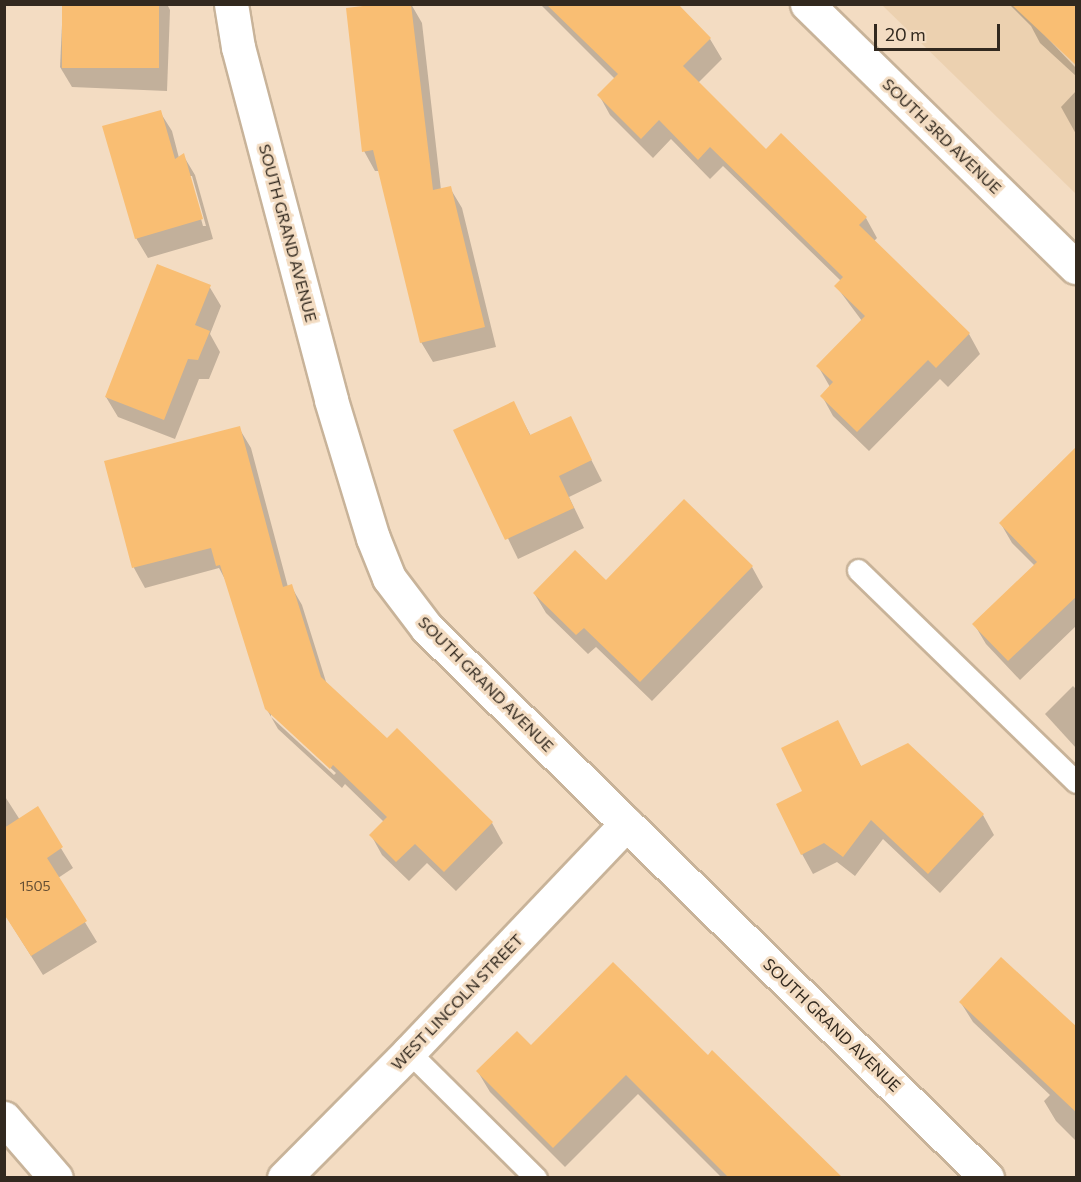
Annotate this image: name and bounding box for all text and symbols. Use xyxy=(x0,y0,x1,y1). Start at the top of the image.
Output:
scale bar xyxy=(877,12,1003,50)
text: 20 m xyxy=(885,23,926,45)
street label: SOUTH 3RD AVENUE xyxy=(879,74,1005,198)
street label: SOUTH GRAND AVENUE xyxy=(255,142,321,324)
street label: SOUTH GRAND AVENUE xyxy=(414,612,558,756)
house number: 1505 xyxy=(19,878,51,894)
street label: WEST LINCOLN STREET xyxy=(387,930,527,1074)
street label: SOUTH GRAND AVENUE xyxy=(759,954,905,1096)

